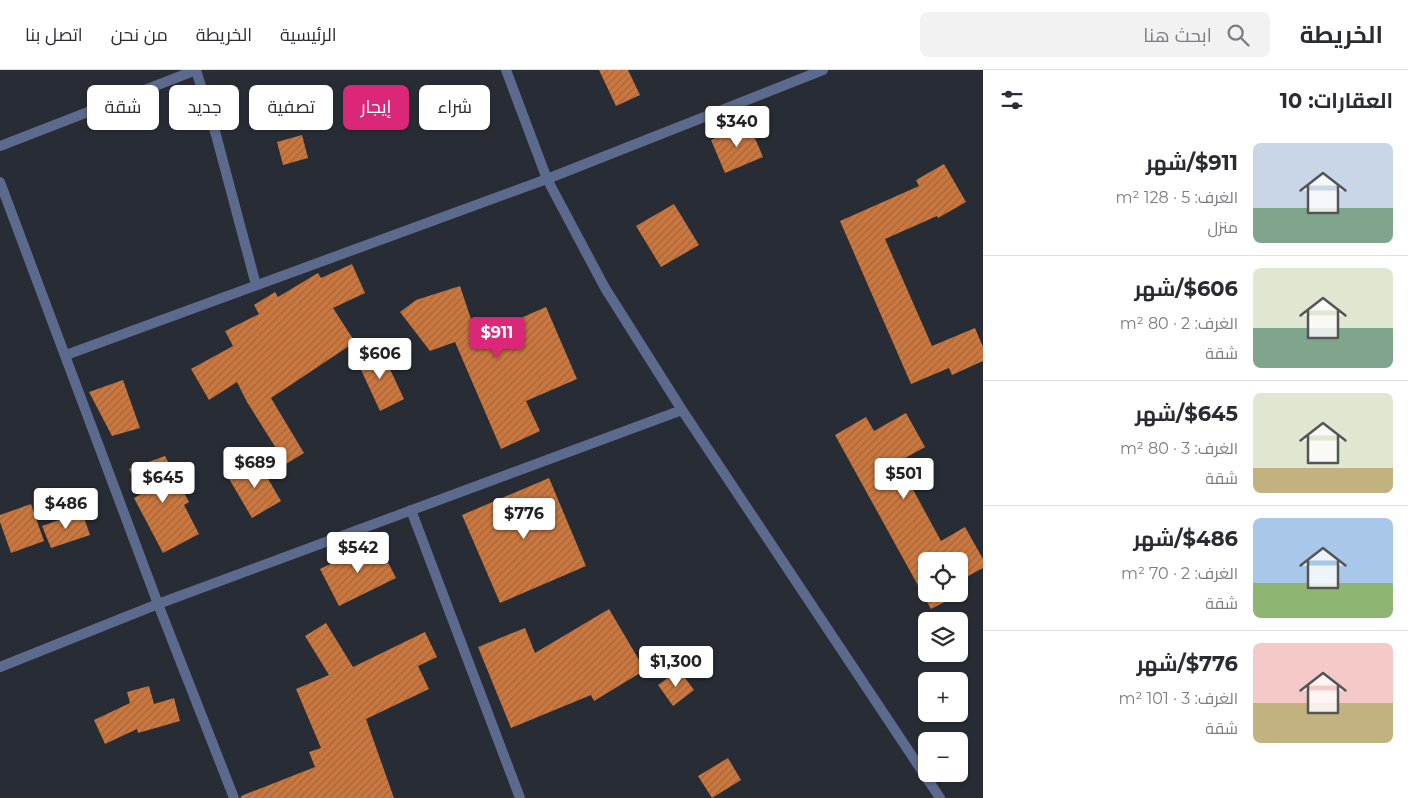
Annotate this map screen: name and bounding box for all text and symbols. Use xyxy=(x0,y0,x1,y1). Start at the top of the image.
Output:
search box xyxy=(920,12,1270,57)
text: الخريطة xyxy=(1300,20,1383,49)
icon: search xyxy=(1224,21,1252,49)
text: اتصل بنا xyxy=(25,24,83,46)
text: من نحن xyxy=(111,24,168,46)
text: الخريطة xyxy=(196,24,252,46)
text: الرئيسية xyxy=(280,24,336,46)
text: ابحث هنا xyxy=(1143,24,1212,47)
chip: شقة xyxy=(87,85,159,130)
chip: جديد xyxy=(169,85,239,130)
chip: تصفية xyxy=(249,85,333,130)
chip: إيجار xyxy=(343,85,409,130)
chip: شراء xyxy=(419,85,490,130)
icon: filters xyxy=(998,86,1026,114)
text: العقارات: 10 xyxy=(1280,88,1393,113)
pin: $340 xyxy=(707,106,767,148)
text: $340 xyxy=(716,112,758,131)
text: $911/شهر xyxy=(1146,150,1238,175)
icon: home xyxy=(1293,163,1353,223)
text: الغرف: 5 · 128 m² xyxy=(1116,188,1238,207)
text: منزل xyxy=(1208,218,1238,237)
text: $606/شهر xyxy=(1134,276,1238,301)
icon: home xyxy=(1293,288,1353,348)
text: الغرف: 2 · 80 m² xyxy=(1120,314,1238,333)
pin: $911 xyxy=(467,316,527,359)
text: $911 xyxy=(481,323,513,342)
pin: $606 xyxy=(350,338,410,380)
text: $606 xyxy=(359,344,401,363)
text: شقة xyxy=(1205,344,1238,363)
text: $645/شهر xyxy=(1135,401,1238,426)
icon: home xyxy=(1293,413,1353,473)
text: الغرف: 3 · 80 m² xyxy=(1120,439,1238,458)
pin: $689 xyxy=(225,446,285,489)
text: $689 xyxy=(234,453,276,472)
pin: $501 xyxy=(874,458,934,500)
pin: $645 xyxy=(133,462,193,504)
text: $501 xyxy=(886,464,922,483)
text: $645 xyxy=(143,468,183,487)
text: شقة xyxy=(1205,469,1238,488)
pin: $486 xyxy=(36,488,96,530)
text: $486 xyxy=(45,494,87,513)
pin: $776 xyxy=(494,498,554,540)
text: $776 xyxy=(504,504,544,523)
text: $486/شهر xyxy=(1133,526,1238,551)
pin: $542 xyxy=(328,532,388,574)
text: $542 xyxy=(338,538,378,557)
icon: home xyxy=(1293,538,1353,598)
map controls xyxy=(918,552,968,782)
button: locate xyxy=(918,552,968,602)
text: الغرف: 2 · 70 m² xyxy=(1121,564,1238,583)
text: شقة xyxy=(1205,594,1238,613)
button: layers xyxy=(918,612,968,662)
pin: $1,300 xyxy=(635,646,717,688)
text: $776/شهر xyxy=(1137,651,1238,676)
text: $1,300 xyxy=(650,652,702,671)
icon: home xyxy=(1293,663,1353,723)
button: + xyxy=(918,672,968,722)
text: الغرف: 3 · 101 m² xyxy=(1119,689,1238,708)
text: شقة xyxy=(1205,719,1238,738)
button: − xyxy=(918,732,968,782)

